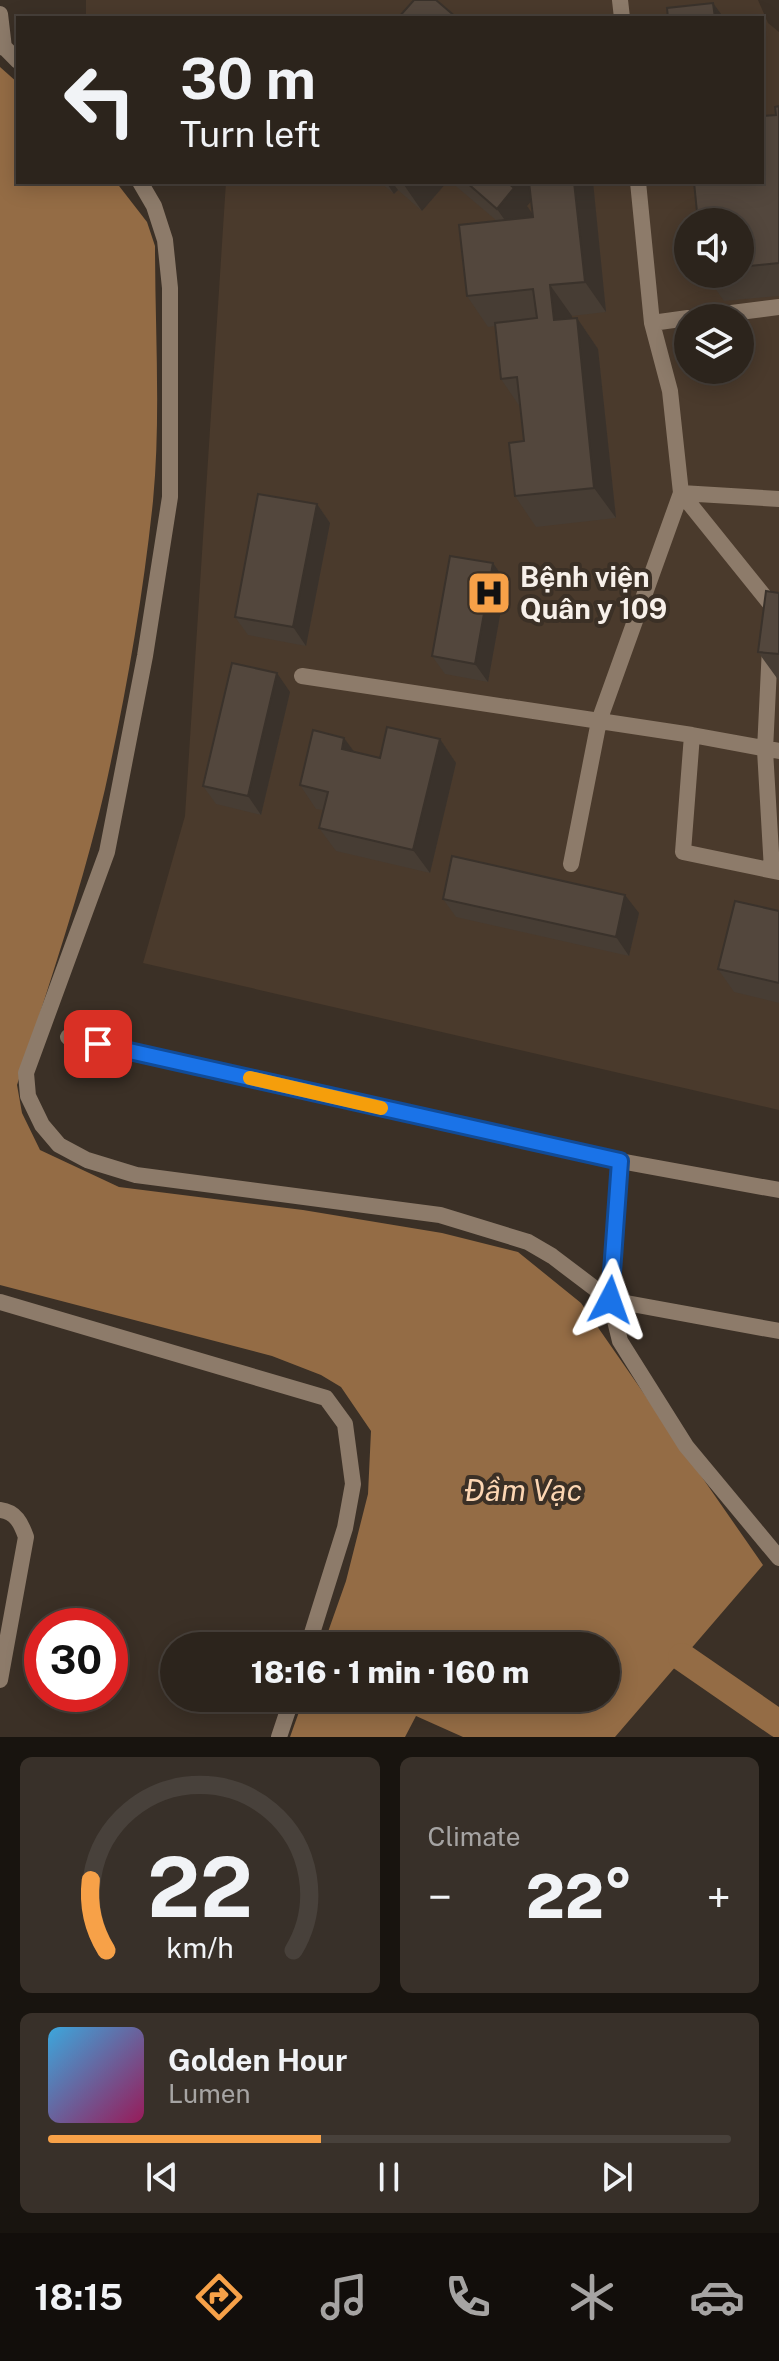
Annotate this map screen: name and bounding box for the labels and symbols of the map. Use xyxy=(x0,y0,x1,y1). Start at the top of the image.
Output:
place label: Bệnh viện Quân y 109 xyxy=(520,560,667,625)
hospital icon: Bệnh viện Quân y 109 xyxy=(465,569,513,617)
pin xyxy=(64,1010,132,1078)
position arrow xyxy=(568,1258,652,1342)
water label: Đầm Vạc xyxy=(464,1472,582,1508)
speed limit sign: 30 xyxy=(24,1608,128,1712)

